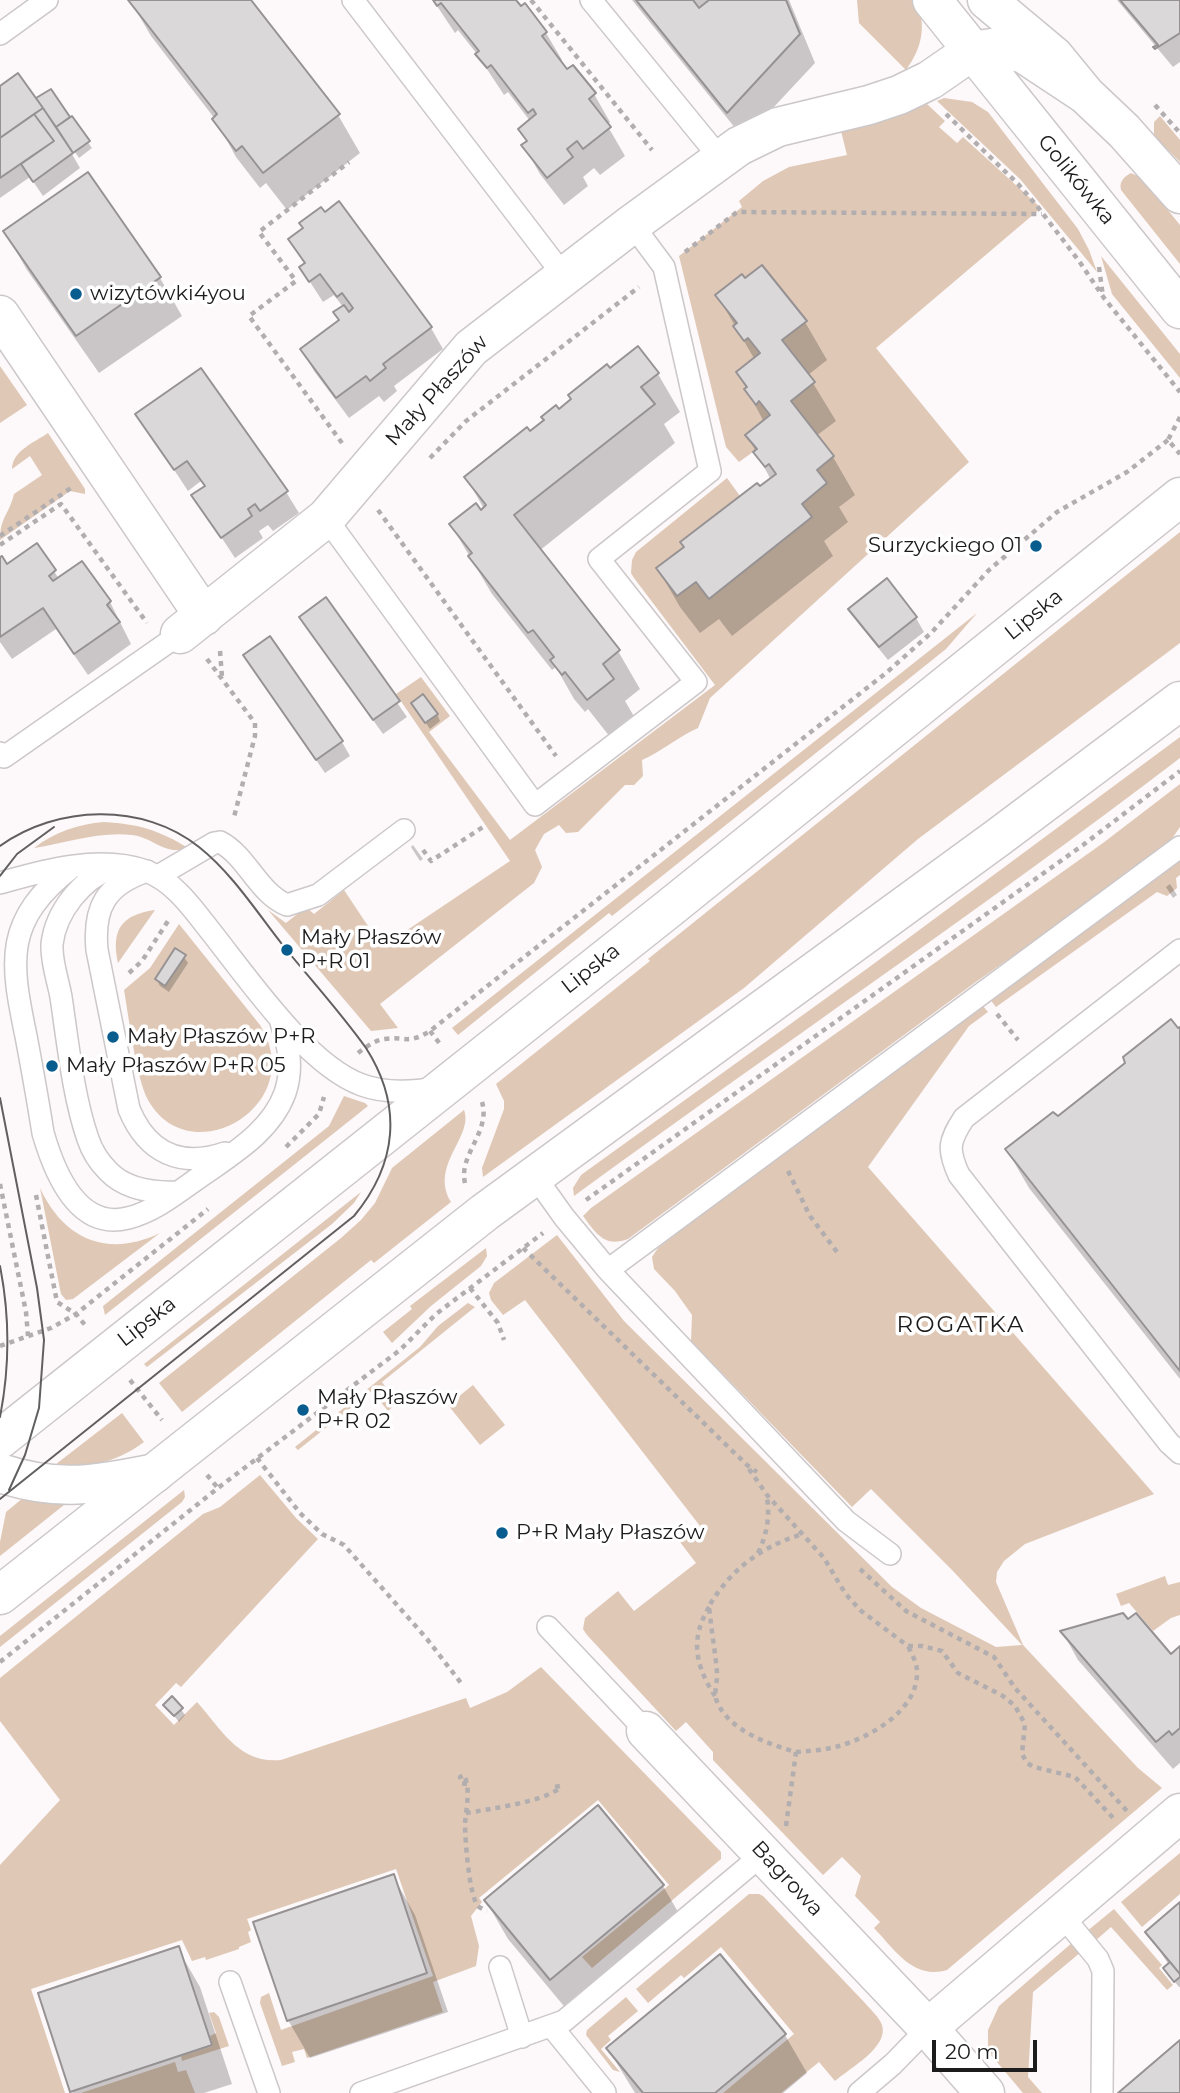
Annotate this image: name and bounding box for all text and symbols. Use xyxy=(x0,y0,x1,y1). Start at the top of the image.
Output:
street label: Golikówka xyxy=(1032,130,1120,230)
place label: wizytówki4you xyxy=(90,281,246,307)
marker: wizytówki4you xyxy=(68,286,84,302)
street label: Mały Płaszów xyxy=(381,330,493,452)
place label: Surzyckiego 01 xyxy=(868,533,1022,559)
marker: Surzyckiego 01 xyxy=(1028,538,1044,554)
street label: Lipska xyxy=(1000,584,1068,646)
place label: Mały Płaszów P+R 01 xyxy=(301,925,442,975)
street label: Lipska xyxy=(557,938,625,1000)
marker: Mały Płaszów P+R 01 xyxy=(279,942,295,958)
place label: Mały Płaszów P+R xyxy=(127,1024,315,1050)
marker: Mały Płaszów P+R xyxy=(105,1029,121,1045)
place label: Mały Płaszów P+R 05 xyxy=(66,1053,286,1079)
marker: Mały Płaszów P+R 05 xyxy=(44,1058,60,1074)
street label: Lipska xyxy=(113,1291,181,1353)
district label: ROGATKA xyxy=(897,1311,1025,1339)
place label: Mały Płaszów P+R 02 xyxy=(317,1385,458,1435)
marker: Mały Płaszów P+R 02 xyxy=(295,1402,311,1418)
place label: P+R Mały Płaszów xyxy=(516,1520,704,1546)
marker: P+R Mały Płaszów xyxy=(494,1525,510,1541)
street label: Bagrowa xyxy=(746,1836,828,1922)
scale bar xyxy=(935,2026,1040,2070)
text: 20 m xyxy=(945,2039,999,2064)

